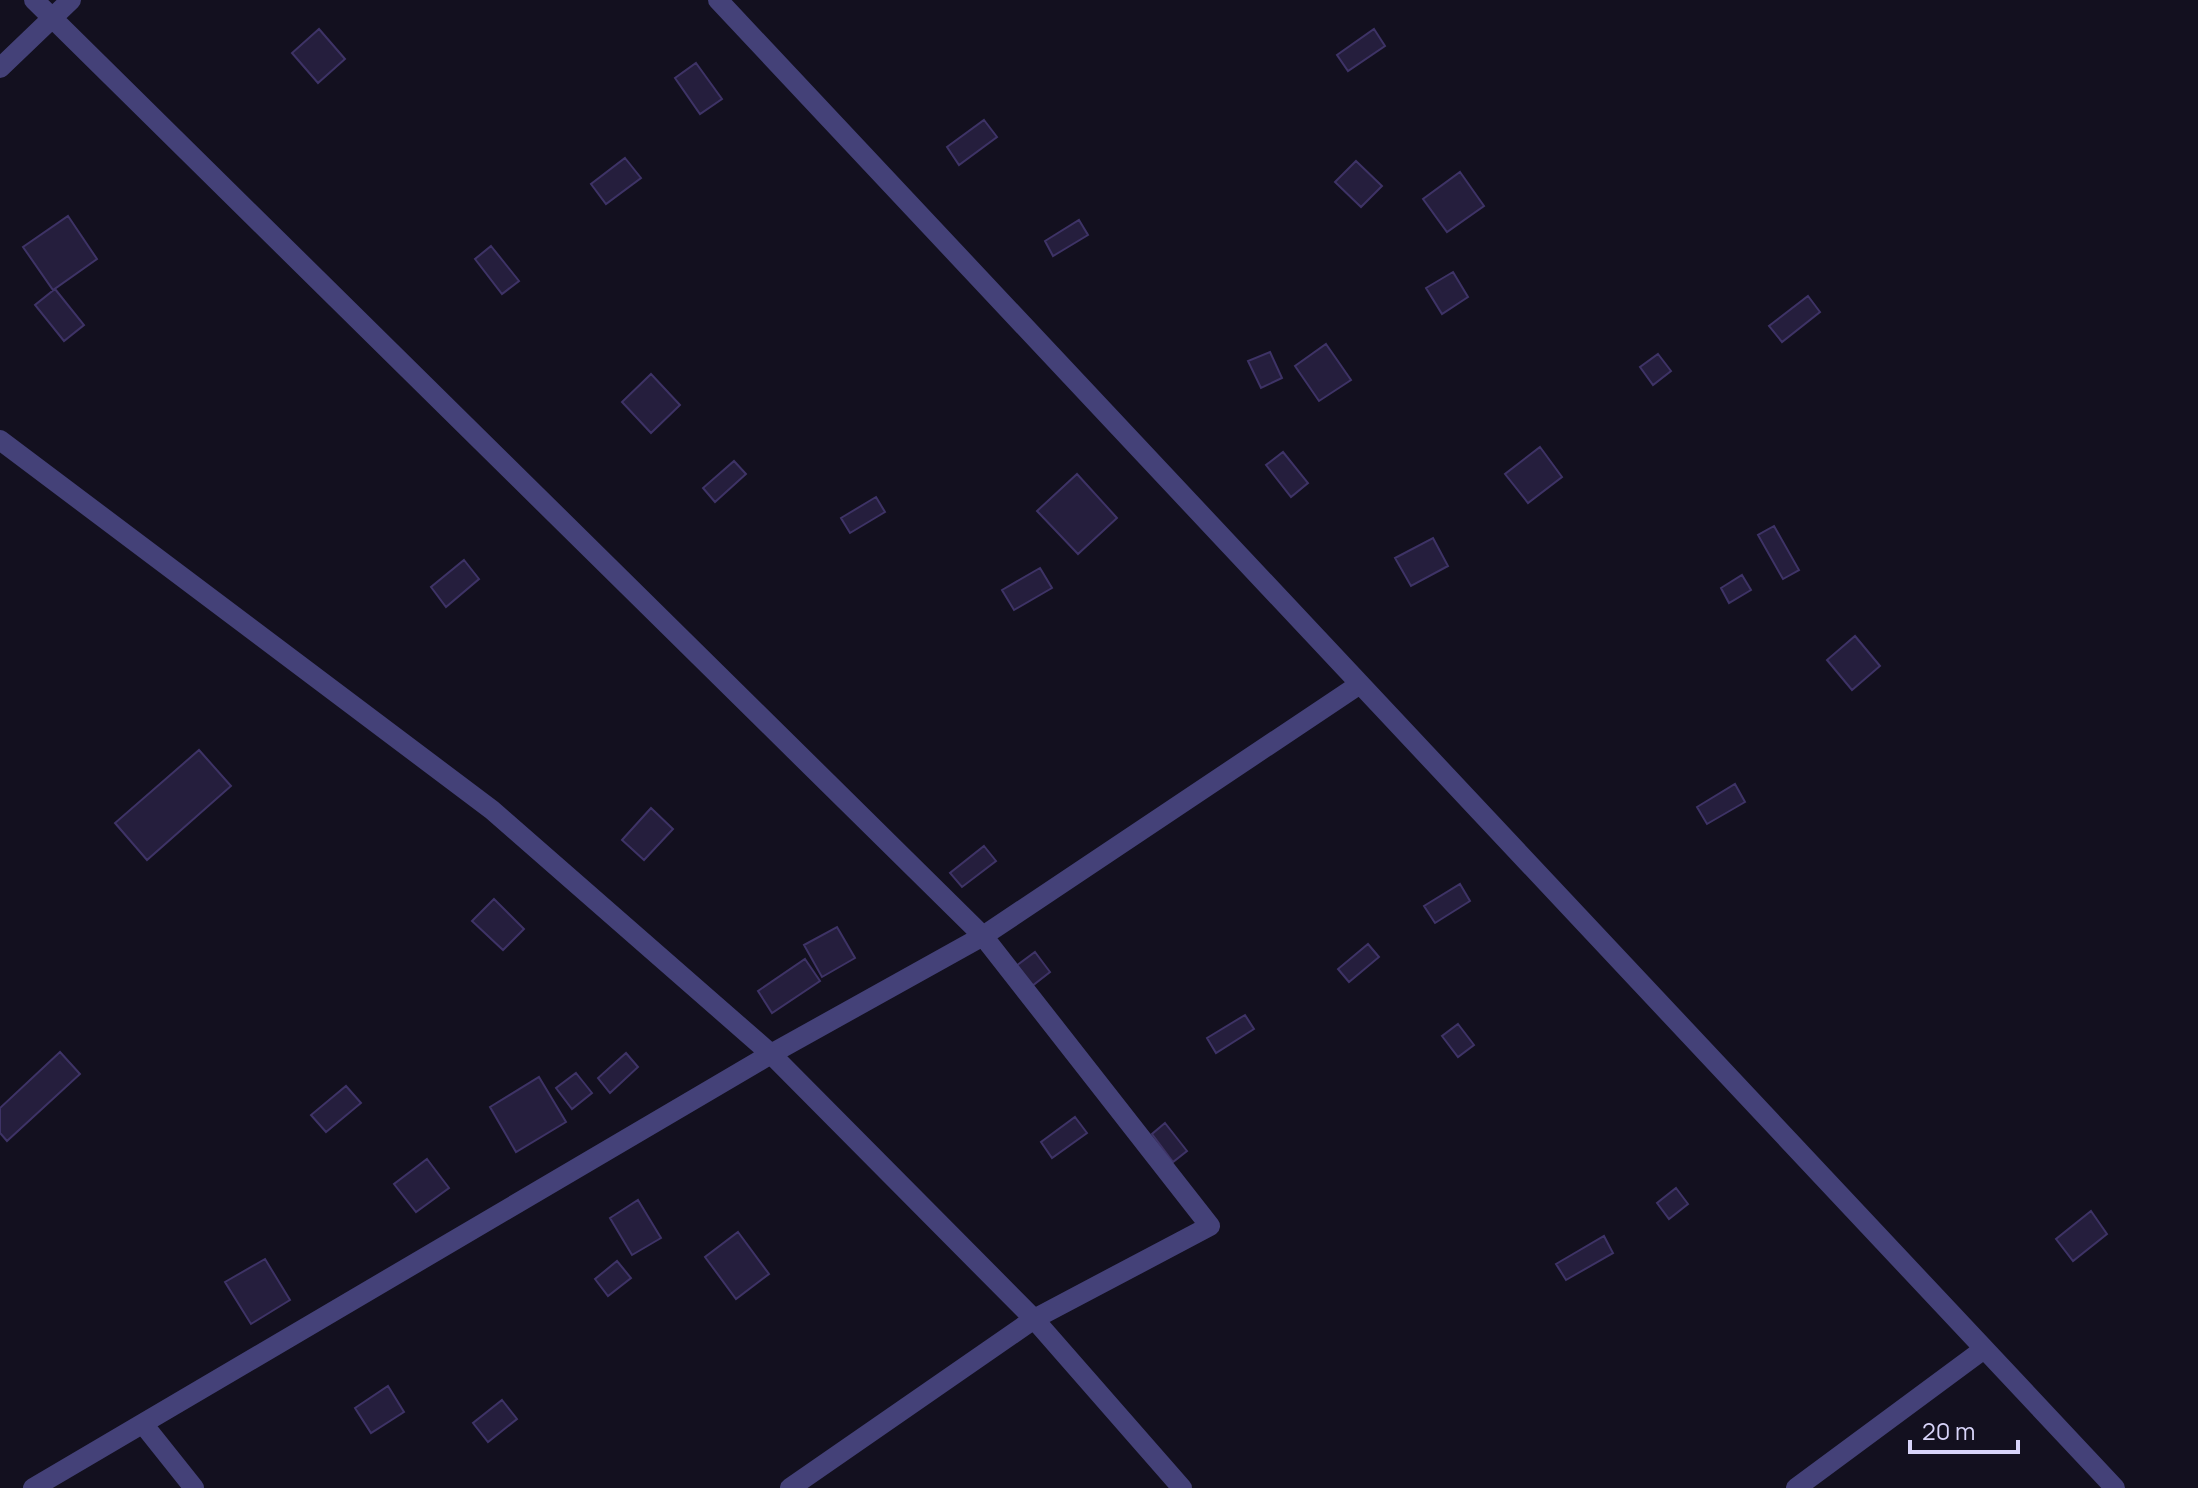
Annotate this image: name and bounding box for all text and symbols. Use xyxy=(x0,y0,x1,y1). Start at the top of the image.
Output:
scale bar xyxy=(1910,1404,2018,1454)
text: 20 m xyxy=(1922,1414,1975,1447)

